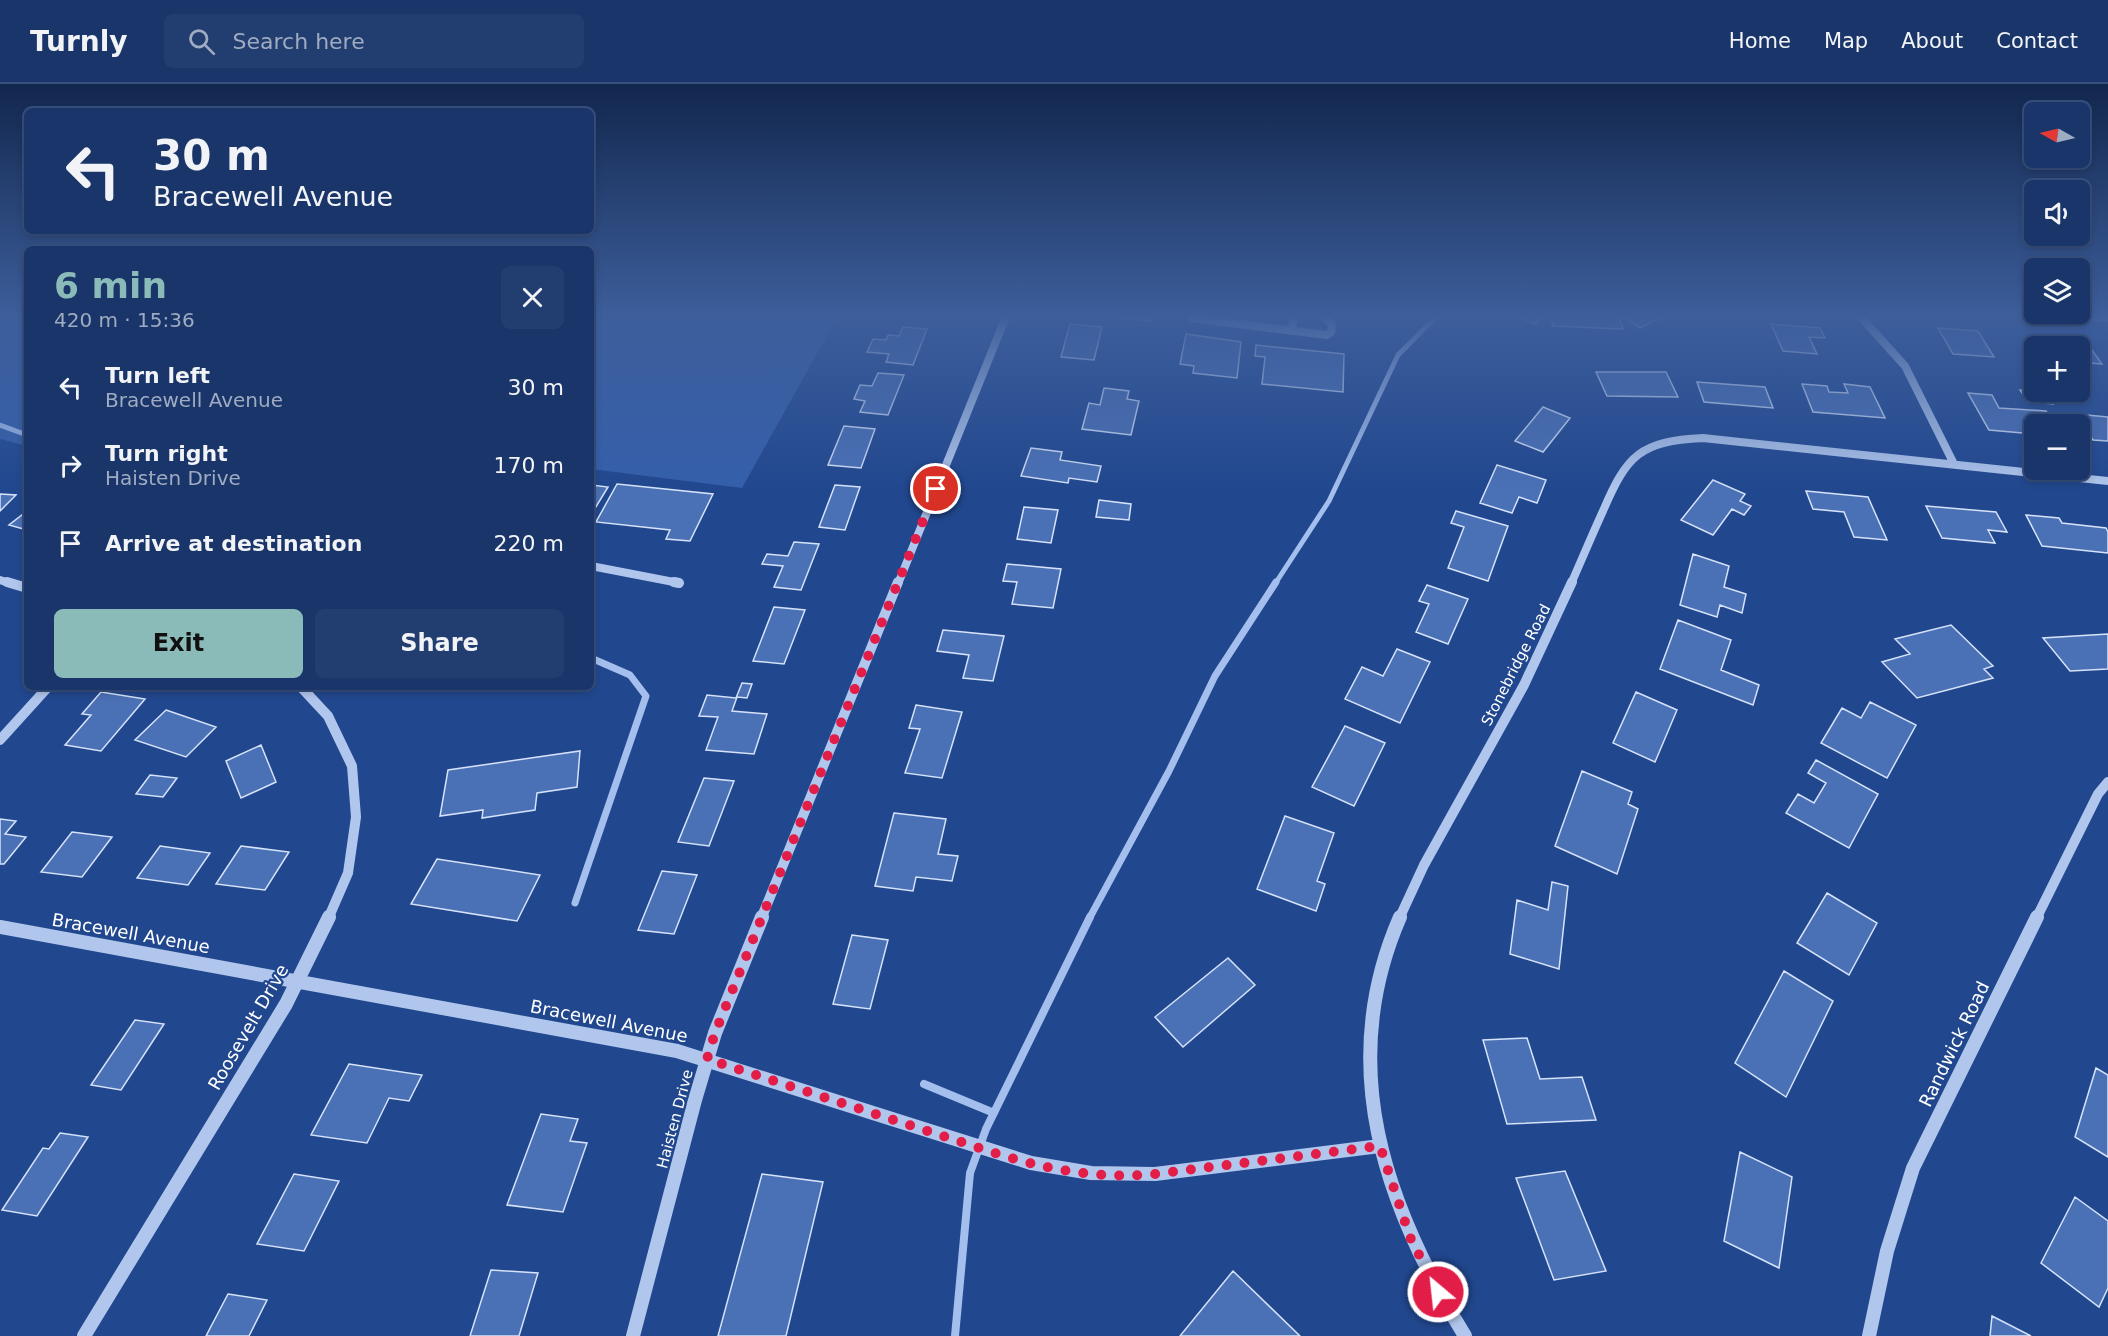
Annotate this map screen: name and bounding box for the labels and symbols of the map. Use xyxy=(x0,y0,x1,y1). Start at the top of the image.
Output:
north arrow xyxy=(2024,102,2090,168)
pin xyxy=(910,463,961,514)
street label: Stonebridge Road xyxy=(1478,601,1554,729)
street label: Bracewell Avenue xyxy=(50,909,212,957)
street label: Roosevelt Drive xyxy=(203,960,293,1094)
street label: Randwick Road xyxy=(1915,978,1993,1110)
street label: Bracewell Avenue xyxy=(528,995,690,1047)
street label: Haisten Drive xyxy=(653,1067,697,1171)
position arrow xyxy=(1406,1260,1470,1324)

